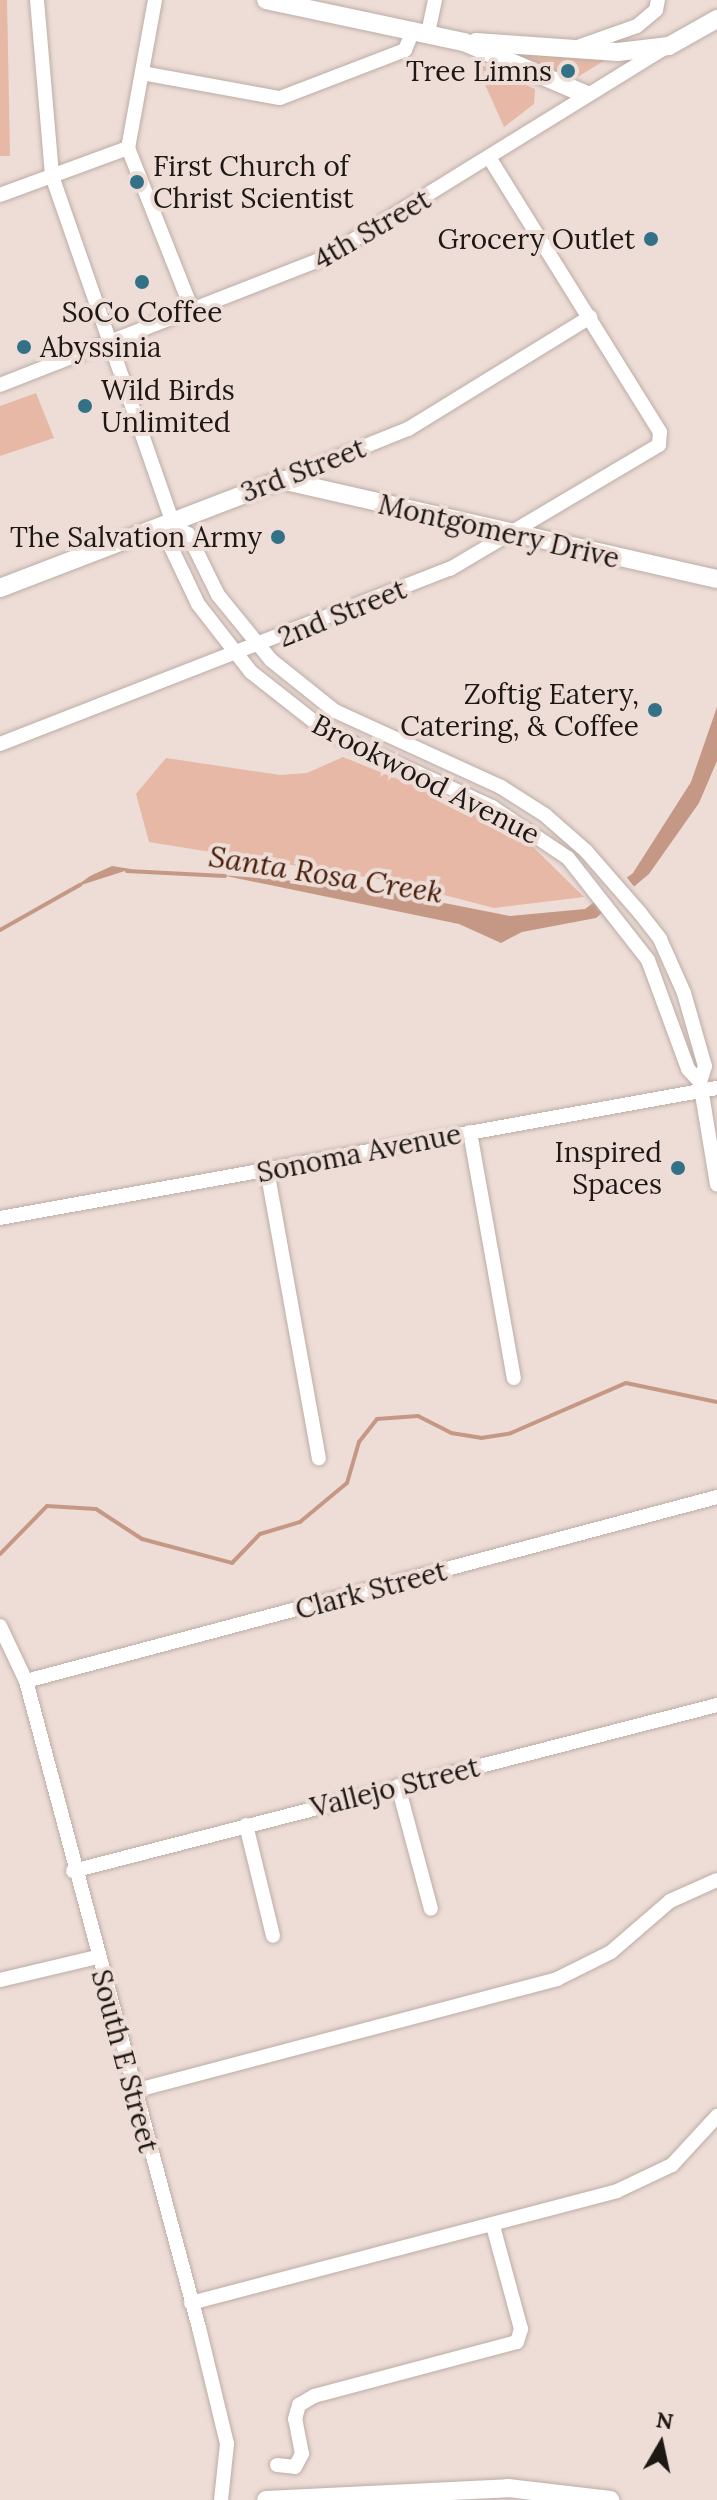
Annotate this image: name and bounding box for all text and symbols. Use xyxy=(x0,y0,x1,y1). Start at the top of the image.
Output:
place label: Tree Limns xyxy=(406,54,552,88)
marker: Tree Limns xyxy=(559,62,577,80)
place label: First Church of Christ Scientist xyxy=(153,149,354,215)
marker: First Church of Christ Scientist xyxy=(128,173,146,191)
street label: 4th Street xyxy=(308,182,436,276)
place label: Grocery Outlet xyxy=(437,222,635,256)
marker: Grocery Outlet xyxy=(642,230,660,248)
marker: SoCo Coffee xyxy=(133,273,151,291)
place label: SoCo Coffee xyxy=(62,295,222,329)
place label: Abyssinia xyxy=(40,330,161,364)
marker: Abyssinia xyxy=(15,338,33,356)
place label: Wild Birds Unlimited xyxy=(101,373,235,439)
marker: Wild Birds Unlimited xyxy=(76,397,94,415)
street label: 3rd Street xyxy=(236,431,370,509)
street label: Montgomery Drive xyxy=(375,487,623,575)
place label: The Salvation Army xyxy=(10,520,262,554)
marker: The Salvation Army xyxy=(269,528,287,546)
street label: 2nd Street xyxy=(273,572,411,654)
place label: Zoftig Eatery, Catering, & Coffee xyxy=(400,677,639,743)
marker: Zoftig Eatery, Catering, & Coffee xyxy=(646,701,664,719)
street label: Brookwood Avenue xyxy=(307,707,545,851)
water label: Santa Rosa Creek xyxy=(206,838,446,910)
street label: Sonoma Avenue xyxy=(254,1117,464,1189)
place label: Inspired Spaces xyxy=(555,1135,662,1201)
marker: Inspired Spaces xyxy=(669,1159,687,1177)
street label: Clark Street xyxy=(292,1554,450,1626)
street label: Vallejo Street xyxy=(307,1750,483,1824)
street label: South E Street xyxy=(84,1966,166,2156)
north arrow xyxy=(621,2404,701,2484)
text: N xyxy=(654,2405,675,2435)

